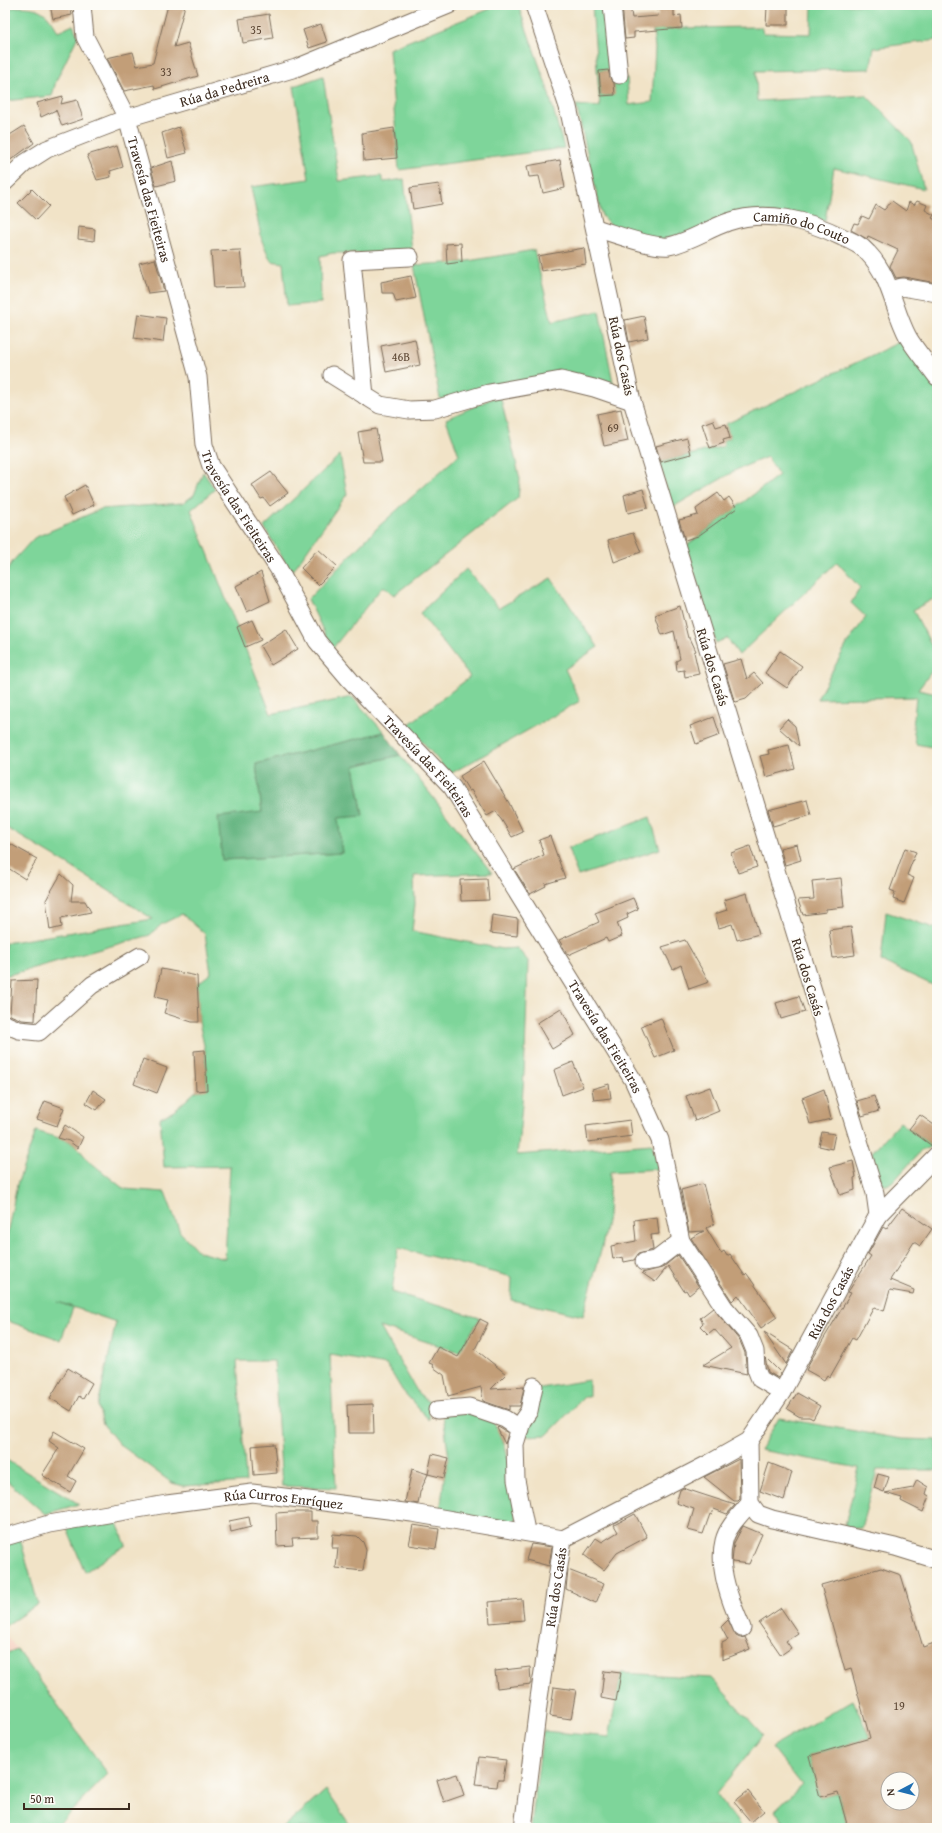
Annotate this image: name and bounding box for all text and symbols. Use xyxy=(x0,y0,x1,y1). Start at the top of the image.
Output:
house number: 35 xyxy=(250,21,262,38)
house number: 33 xyxy=(160,63,172,80)
street label: Rúa da Pedreira xyxy=(177,66,272,112)
street label: Travesía das Fieiteiras xyxy=(123,134,176,265)
street label: Camiño do Couto xyxy=(753,206,853,249)
street label: Rúa dos Casás xyxy=(604,315,640,397)
house number: 46B xyxy=(392,348,410,365)
house number: 69 xyxy=(607,419,619,436)
street label: Travesía das Fieiteiras xyxy=(196,447,282,566)
street label: Rúa dos Casás xyxy=(692,626,734,708)
street label: Travesía das Fieiteiras xyxy=(379,711,478,821)
street label: Rúa dos Casás xyxy=(787,936,829,1018)
street label: Travesía das Fieiteiras xyxy=(563,976,648,1096)
street label: Rúa dos Casás xyxy=(803,1262,859,1343)
street label: Rúa Curros Enríquez xyxy=(223,1483,344,1514)
street label: Rúa dos Casás xyxy=(540,1546,572,1629)
house number: 19 xyxy=(893,1697,905,1714)
north arrow xyxy=(880,1771,920,1811)
scale bar xyxy=(24,1785,129,1811)
text: N xyxy=(882,1787,898,1797)
text: 50 m xyxy=(30,1790,54,1807)

